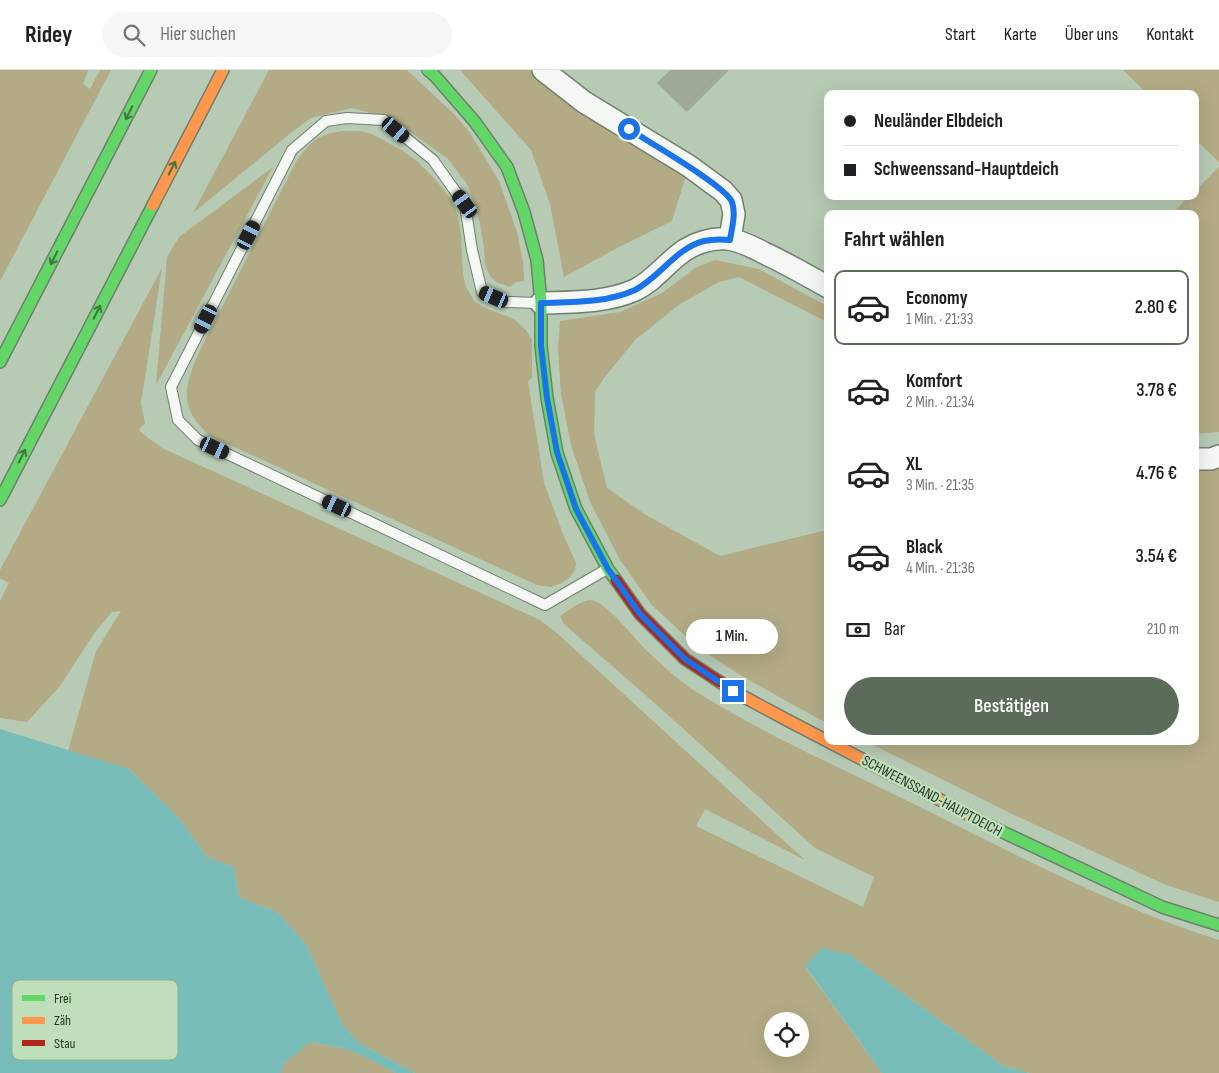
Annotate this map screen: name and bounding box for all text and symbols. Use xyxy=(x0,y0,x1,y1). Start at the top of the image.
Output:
search box xyxy=(102,12,452,57)
text: Ridey xyxy=(25,20,72,49)
icon: search xyxy=(120,21,148,49)
text: Hier suchen xyxy=(160,23,236,46)
text: Start xyxy=(945,24,976,45)
text: Karte xyxy=(1004,24,1037,45)
text: Über uns xyxy=(1065,24,1118,45)
text: Kontakt xyxy=(1146,24,1194,45)
one-way arrow xyxy=(124,106,134,121)
text: Neuländer Elbdeich xyxy=(874,110,1003,133)
car xyxy=(379,115,412,145)
route start xyxy=(618,118,640,140)
text: Schweenssand-Hauptdeich xyxy=(874,158,1059,181)
one-way arrow xyxy=(168,161,177,176)
car xyxy=(450,187,479,221)
car xyxy=(235,218,262,252)
text: Fahrt wählen xyxy=(844,226,945,253)
one-way arrow xyxy=(49,250,58,265)
car xyxy=(477,284,510,310)
icon: car xyxy=(846,285,891,330)
text: Economy xyxy=(906,287,968,310)
text: 2.80 € xyxy=(1135,296,1177,319)
car xyxy=(192,302,219,336)
one-way arrow xyxy=(93,305,102,320)
text: 1 Min. · 21:33 xyxy=(906,310,973,329)
icon: car xyxy=(846,368,891,413)
text: Komfort xyxy=(906,370,962,393)
text: 3.78 € xyxy=(1136,379,1177,402)
text: 2 Min. · 21:34 xyxy=(906,393,974,412)
car xyxy=(198,435,231,461)
one-way arrow xyxy=(17,449,27,464)
icon: car xyxy=(846,451,891,496)
text: XL xyxy=(906,453,922,476)
text: 4.76 € xyxy=(1136,462,1177,485)
text: 3 Min. · 21:35 xyxy=(906,476,974,495)
car xyxy=(320,493,353,519)
icon: car xyxy=(846,534,891,579)
text: Black xyxy=(906,536,943,559)
text: 3.54 € xyxy=(1136,545,1177,568)
text: 4 Min. · 21:36 xyxy=(906,559,975,578)
icon: cash xyxy=(844,616,872,644)
callout: 1 Min. xyxy=(687,618,779,654)
text: Bar xyxy=(884,618,905,641)
text: 210 m xyxy=(1147,620,1179,639)
text: 1 Min. xyxy=(716,627,748,646)
button: Bestätigen xyxy=(844,677,1179,735)
route end xyxy=(722,680,744,702)
street label: SCHWEENSSAND-HAUPTDEICH xyxy=(859,751,1005,841)
legend xyxy=(12,980,178,1060)
text: Frei xyxy=(54,990,71,1007)
text: Zäh xyxy=(54,1012,71,1029)
map controls xyxy=(764,1012,809,1057)
button: locate xyxy=(764,1012,809,1057)
text: Stau xyxy=(54,1035,76,1052)

